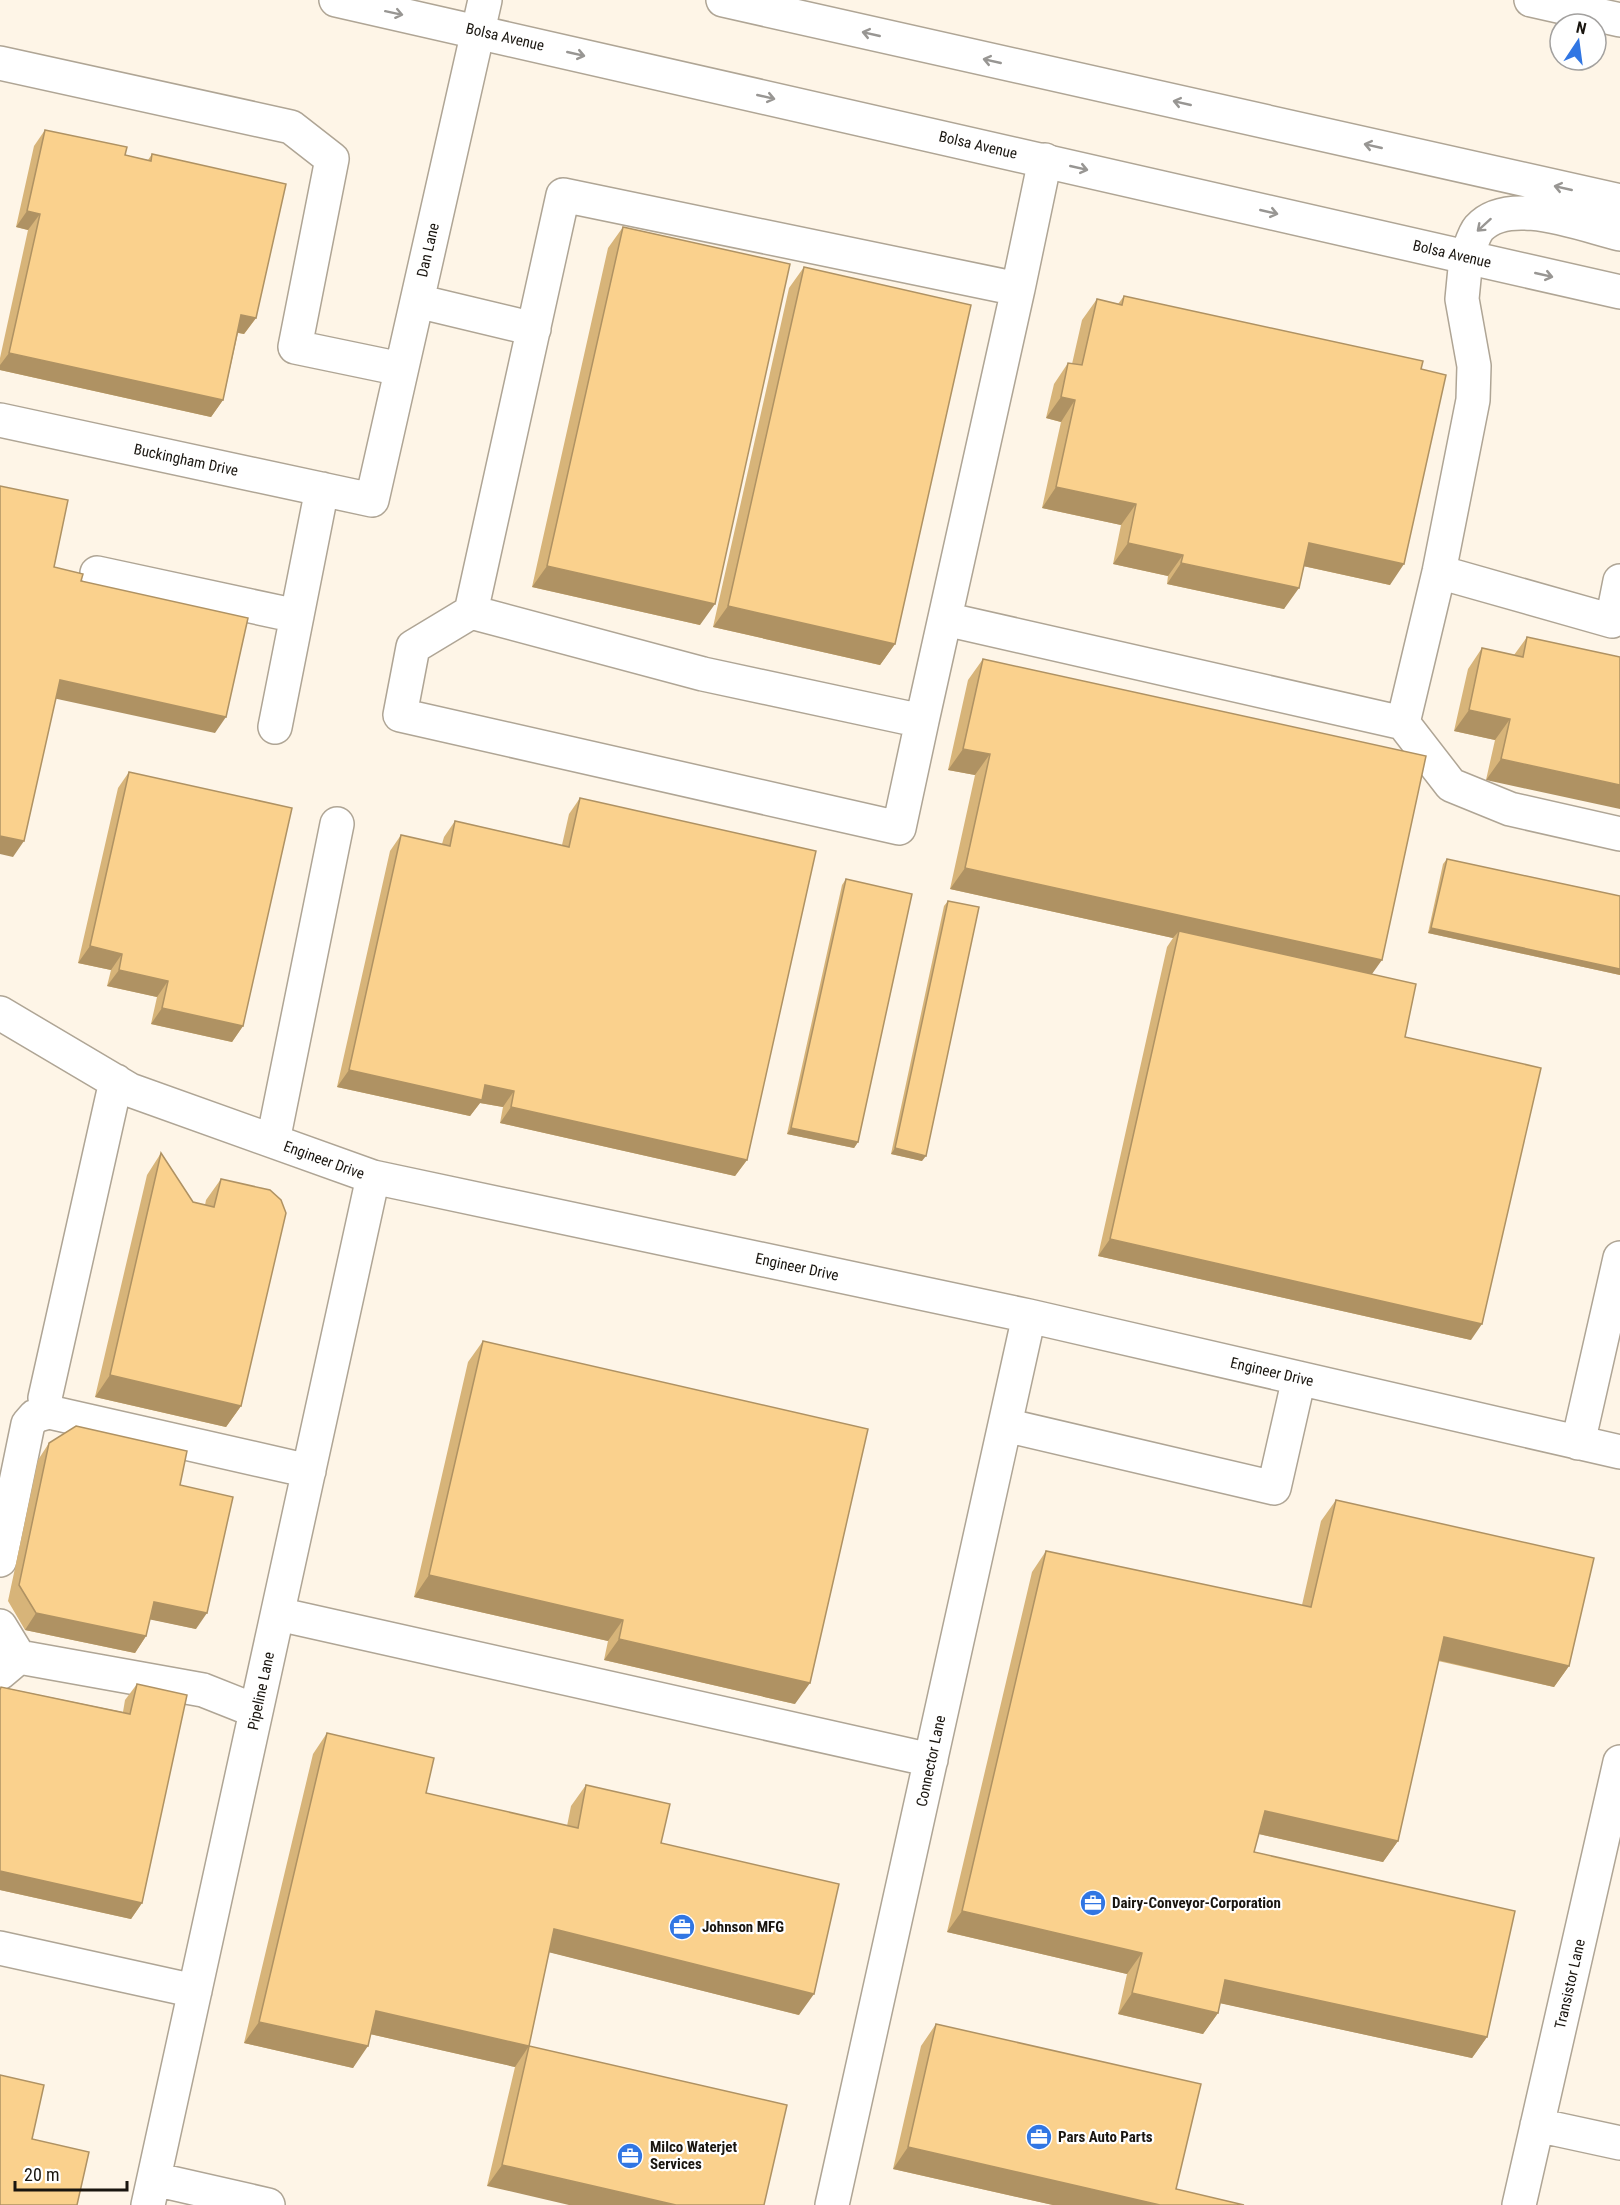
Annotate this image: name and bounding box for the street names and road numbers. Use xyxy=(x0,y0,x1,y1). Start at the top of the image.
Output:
street label: Bolsa Avenue xyxy=(464,19,546,55)
street label: Bolsa Avenue xyxy=(937,127,1019,163)
street label: Dan Lane xyxy=(413,221,443,279)
street label: Bolsa Avenue xyxy=(1411,236,1493,272)
street label: Buckingham Drive xyxy=(132,440,240,480)
street label: Engineer Drive xyxy=(281,1137,367,1183)
street label: Engineer Drive xyxy=(754,1249,840,1285)
street label: Engineer Drive xyxy=(1229,1354,1315,1390)
street label: Pipeline Lane xyxy=(244,1650,278,1732)
street label: Connector Lane xyxy=(913,1714,949,1808)
street label: Transistor Lane xyxy=(1551,1937,1589,2031)

